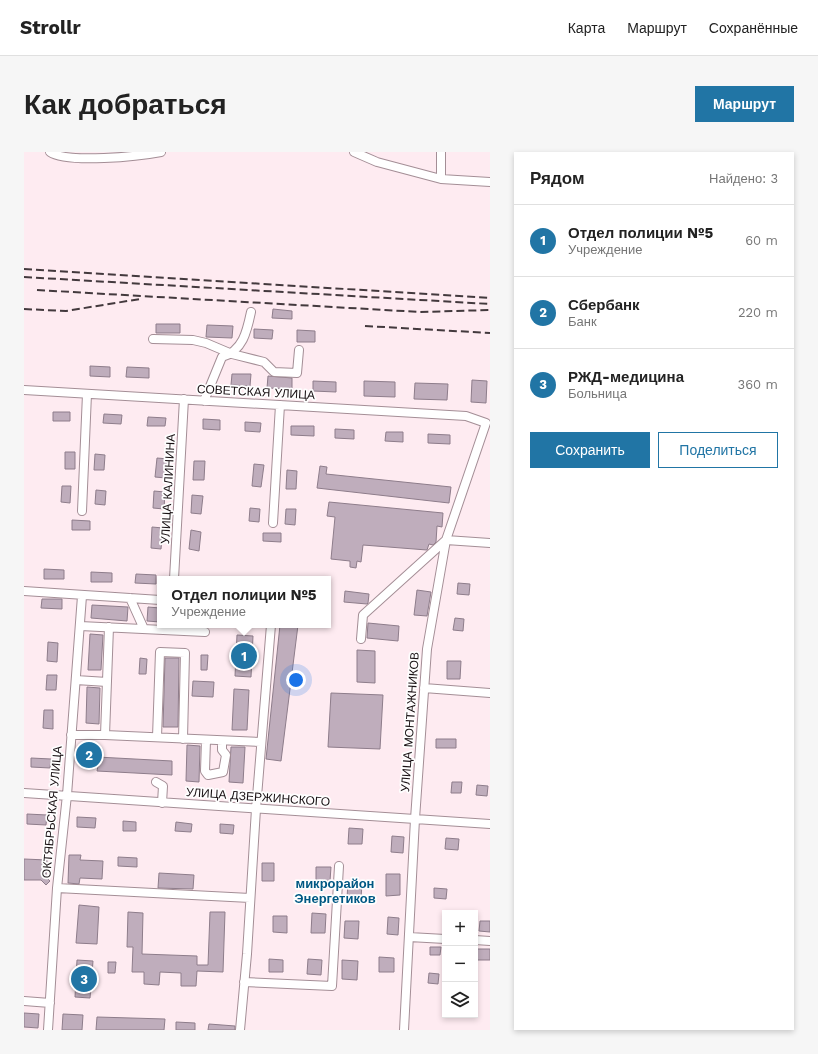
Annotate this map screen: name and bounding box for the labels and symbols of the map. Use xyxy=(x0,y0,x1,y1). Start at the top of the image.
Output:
street label: СОВЕТСКАЯ УЛИЦА xyxy=(197,382,315,402)
street label: УЛИЦА КАЛИНИНА xyxy=(158,433,178,545)
pin: 1 xyxy=(231,641,257,671)
street label: УЛИЦА МОНТАЖНИКОВ xyxy=(398,652,422,792)
your location xyxy=(286,670,306,690)
pin: 2 xyxy=(76,740,102,770)
street label: ОКТЯБРЬСКАЯ УЛИЦА xyxy=(39,745,65,879)
street label: УЛИЦА ДЗЕРЖИНСКОГО xyxy=(186,785,330,809)
district label: микрорайон Энергетиков xyxy=(294,876,376,906)
pin: 3 xyxy=(71,964,97,994)

